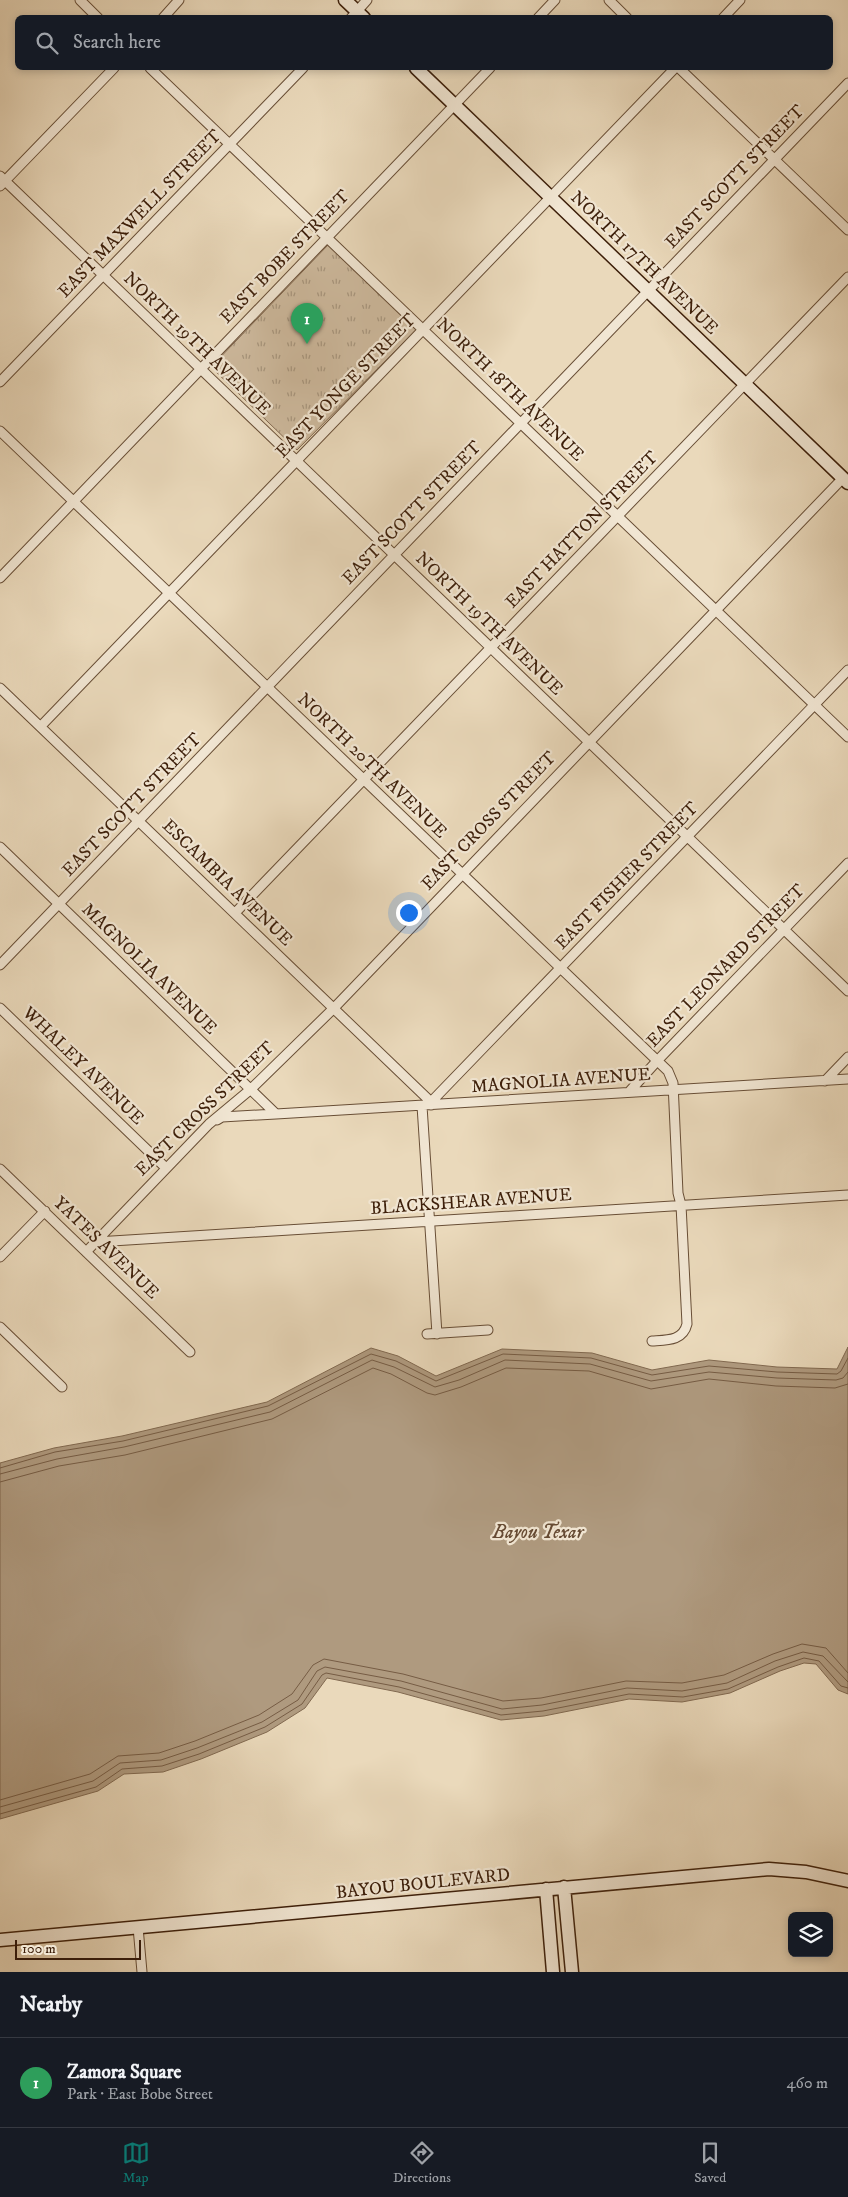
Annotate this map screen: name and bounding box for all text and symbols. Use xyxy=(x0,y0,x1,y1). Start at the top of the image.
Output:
search box xyxy=(15,15,833,70)
icon: search xyxy=(33,29,61,57)
text: Search here xyxy=(73,31,161,54)
street label: EAST SCOTT STREET xyxy=(661,100,809,253)
street label: EAST MAXWELL STREET xyxy=(54,125,226,303)
street label: EAST BOBE STREET xyxy=(216,185,355,328)
street label: NORTH 17TH AVENUE xyxy=(566,187,723,340)
street label: NORTH 19TH AVENUE xyxy=(119,268,275,420)
pin: 1 xyxy=(291,303,323,344)
street label: EAST YONGE STREET xyxy=(271,309,421,463)
street label: NORTH 18TH AVENUE xyxy=(432,314,589,466)
street label: EAST SCOTT STREET xyxy=(338,436,486,589)
street label: EAST HATTON STREET xyxy=(501,446,663,613)
street label: NORTH 19TH AVENUE xyxy=(411,548,567,700)
street label: NORTH 20TH AVENUE xyxy=(293,689,452,843)
street label: EAST SCOTT STREET xyxy=(58,728,206,881)
street label: EAST CROSS STREET xyxy=(417,747,561,895)
street label: EAST FISHER STREET xyxy=(551,797,704,954)
street label: ESCAMBIA AVENUE xyxy=(157,815,297,951)
street label: EAST LEONARD STREET xyxy=(642,879,810,1052)
street label: MAGNOLIA AVENUE xyxy=(77,899,221,1040)
your location xyxy=(396,900,422,926)
street label: WHALEY AVENUE xyxy=(17,1002,149,1130)
street label: EAST CROSS STREET xyxy=(131,1037,279,1181)
street label: MAGNOLIA AVENUE xyxy=(471,1064,652,1098)
street label: BLACKSHEAR AVENUE xyxy=(370,1184,573,1220)
street label: YATES AVENUE xyxy=(49,1192,163,1304)
water label: Bayou Texar xyxy=(492,1521,585,1544)
street label: BAYOU BOULEVARD xyxy=(335,1864,511,1904)
map controls xyxy=(788,1912,833,1957)
button: layers xyxy=(788,1912,833,1957)
scale bar xyxy=(15,1937,141,1960)
text: 100 m xyxy=(22,1940,56,1958)
text: Nearby xyxy=(20,1992,82,2018)
text: Zamora Square xyxy=(67,2061,181,2084)
text: 1 xyxy=(33,2073,39,2093)
text: 460 m xyxy=(786,2073,828,2093)
text: Park · East Bobe Street xyxy=(67,2084,213,2104)
tab: Map xyxy=(122,2139,150,2187)
tab: Directions xyxy=(393,2139,451,2187)
tab: Saved xyxy=(694,2139,726,2187)

